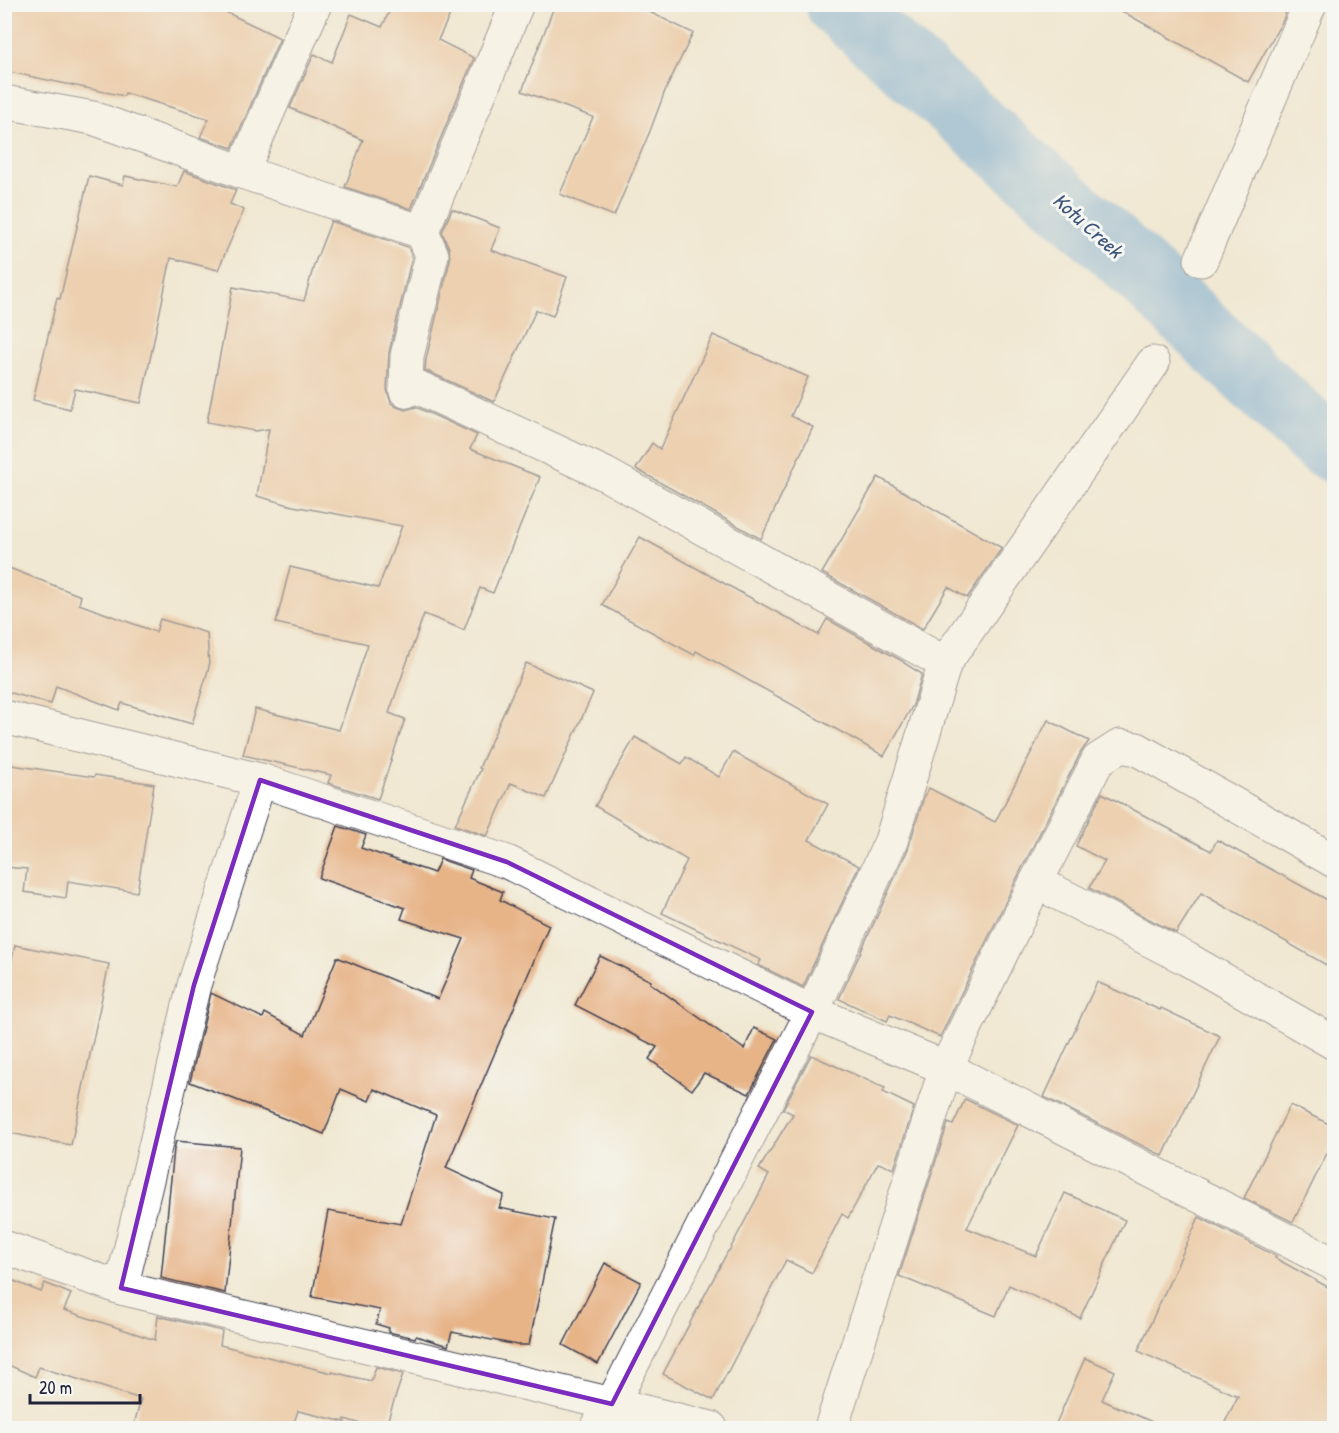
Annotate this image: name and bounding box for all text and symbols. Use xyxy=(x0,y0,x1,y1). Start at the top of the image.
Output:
water label: Kotu Creek xyxy=(1047,186,1131,266)
scale bar xyxy=(30,1367,140,1405)
text: 20 m xyxy=(39,1375,72,1400)

